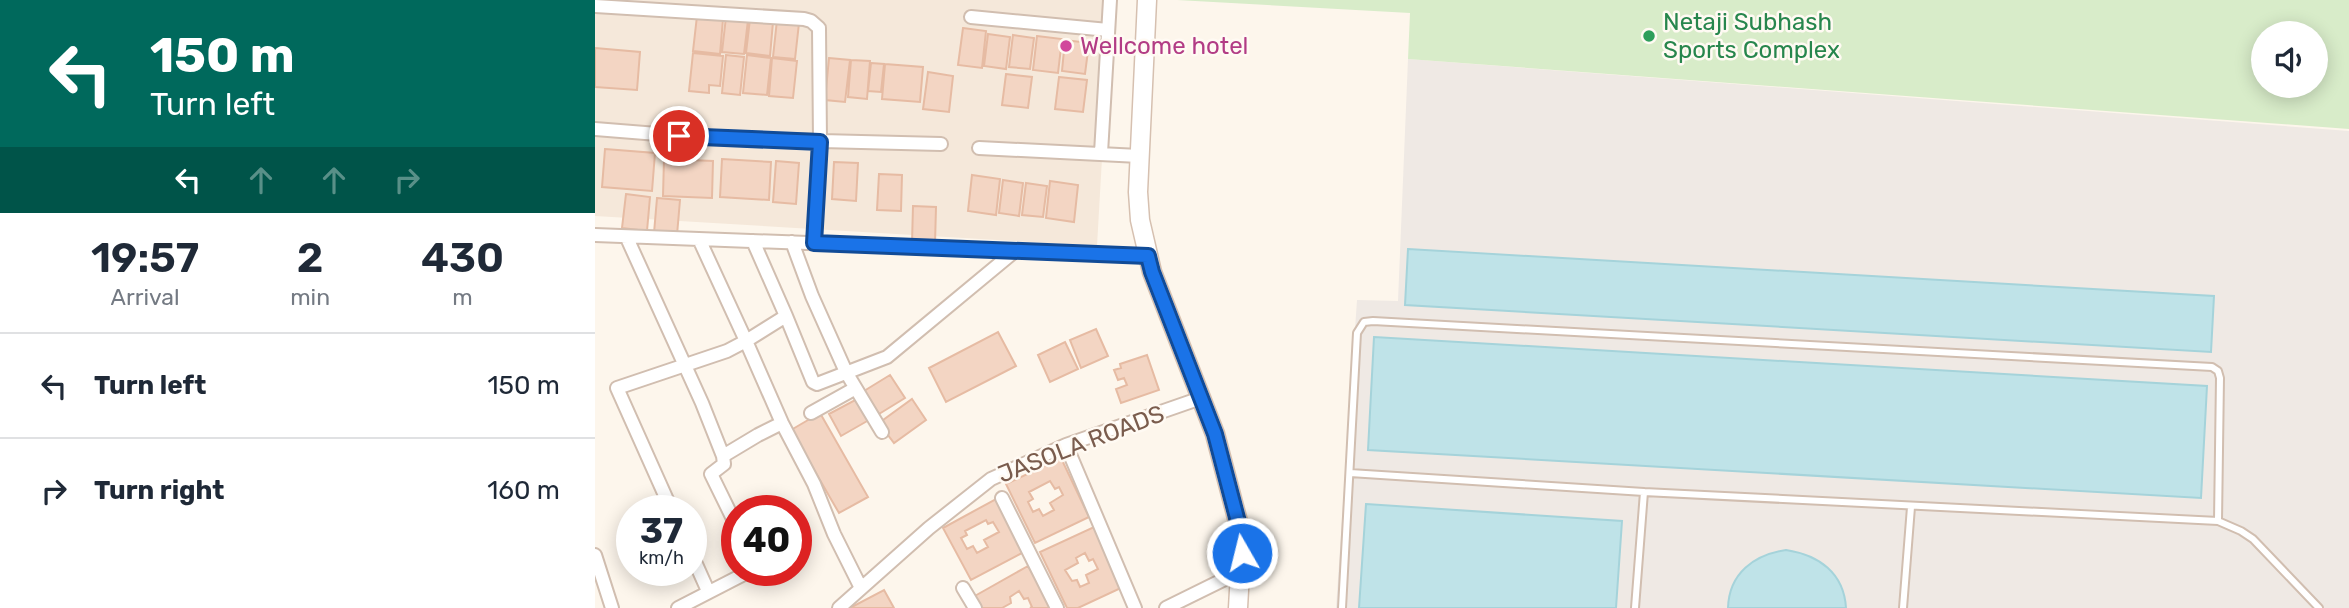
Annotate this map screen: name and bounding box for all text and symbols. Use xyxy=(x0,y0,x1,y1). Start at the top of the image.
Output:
place label: Netaji Subhash Sports Complex xyxy=(1663,8,1840,64)
map controls xyxy=(2251,21,2328,98)
button: sound xyxy=(2251,21,2328,98)
text: 150 m xyxy=(150,26,295,84)
icon: left xyxy=(35,28,126,119)
marker: Netaji Subhash Sports Complex xyxy=(1641,28,1657,44)
place label: Wellcome hotel xyxy=(1080,32,1248,60)
marker: Wellcome hotel xyxy=(1058,38,1074,54)
text: Turn left xyxy=(150,85,275,123)
pin xyxy=(649,106,709,166)
icon: arrive xyxy=(660,117,698,155)
icon: left xyxy=(169,161,207,199)
icon: ahead xyxy=(242,161,280,199)
icon: ahead xyxy=(315,161,353,199)
icon: right xyxy=(388,161,426,199)
text: 19:57 xyxy=(91,233,199,283)
text: 2 xyxy=(297,233,323,283)
text: 430 xyxy=(421,233,504,283)
text: Arrival xyxy=(111,283,180,311)
text: min xyxy=(290,283,330,311)
text: m xyxy=(452,283,473,311)
icon: left xyxy=(35,367,73,405)
text: Turn left xyxy=(94,370,206,401)
text: 150 m xyxy=(487,370,560,401)
street label: JASOLA ROADS xyxy=(994,399,1168,489)
icon: right xyxy=(35,472,73,510)
text: Turn right xyxy=(94,475,224,506)
text: 160 m xyxy=(487,475,560,506)
speed limit sign: 40 xyxy=(721,495,812,586)
text: 37 xyxy=(640,510,683,552)
position arrow xyxy=(1205,516,1279,590)
text: km/h xyxy=(639,547,684,569)

